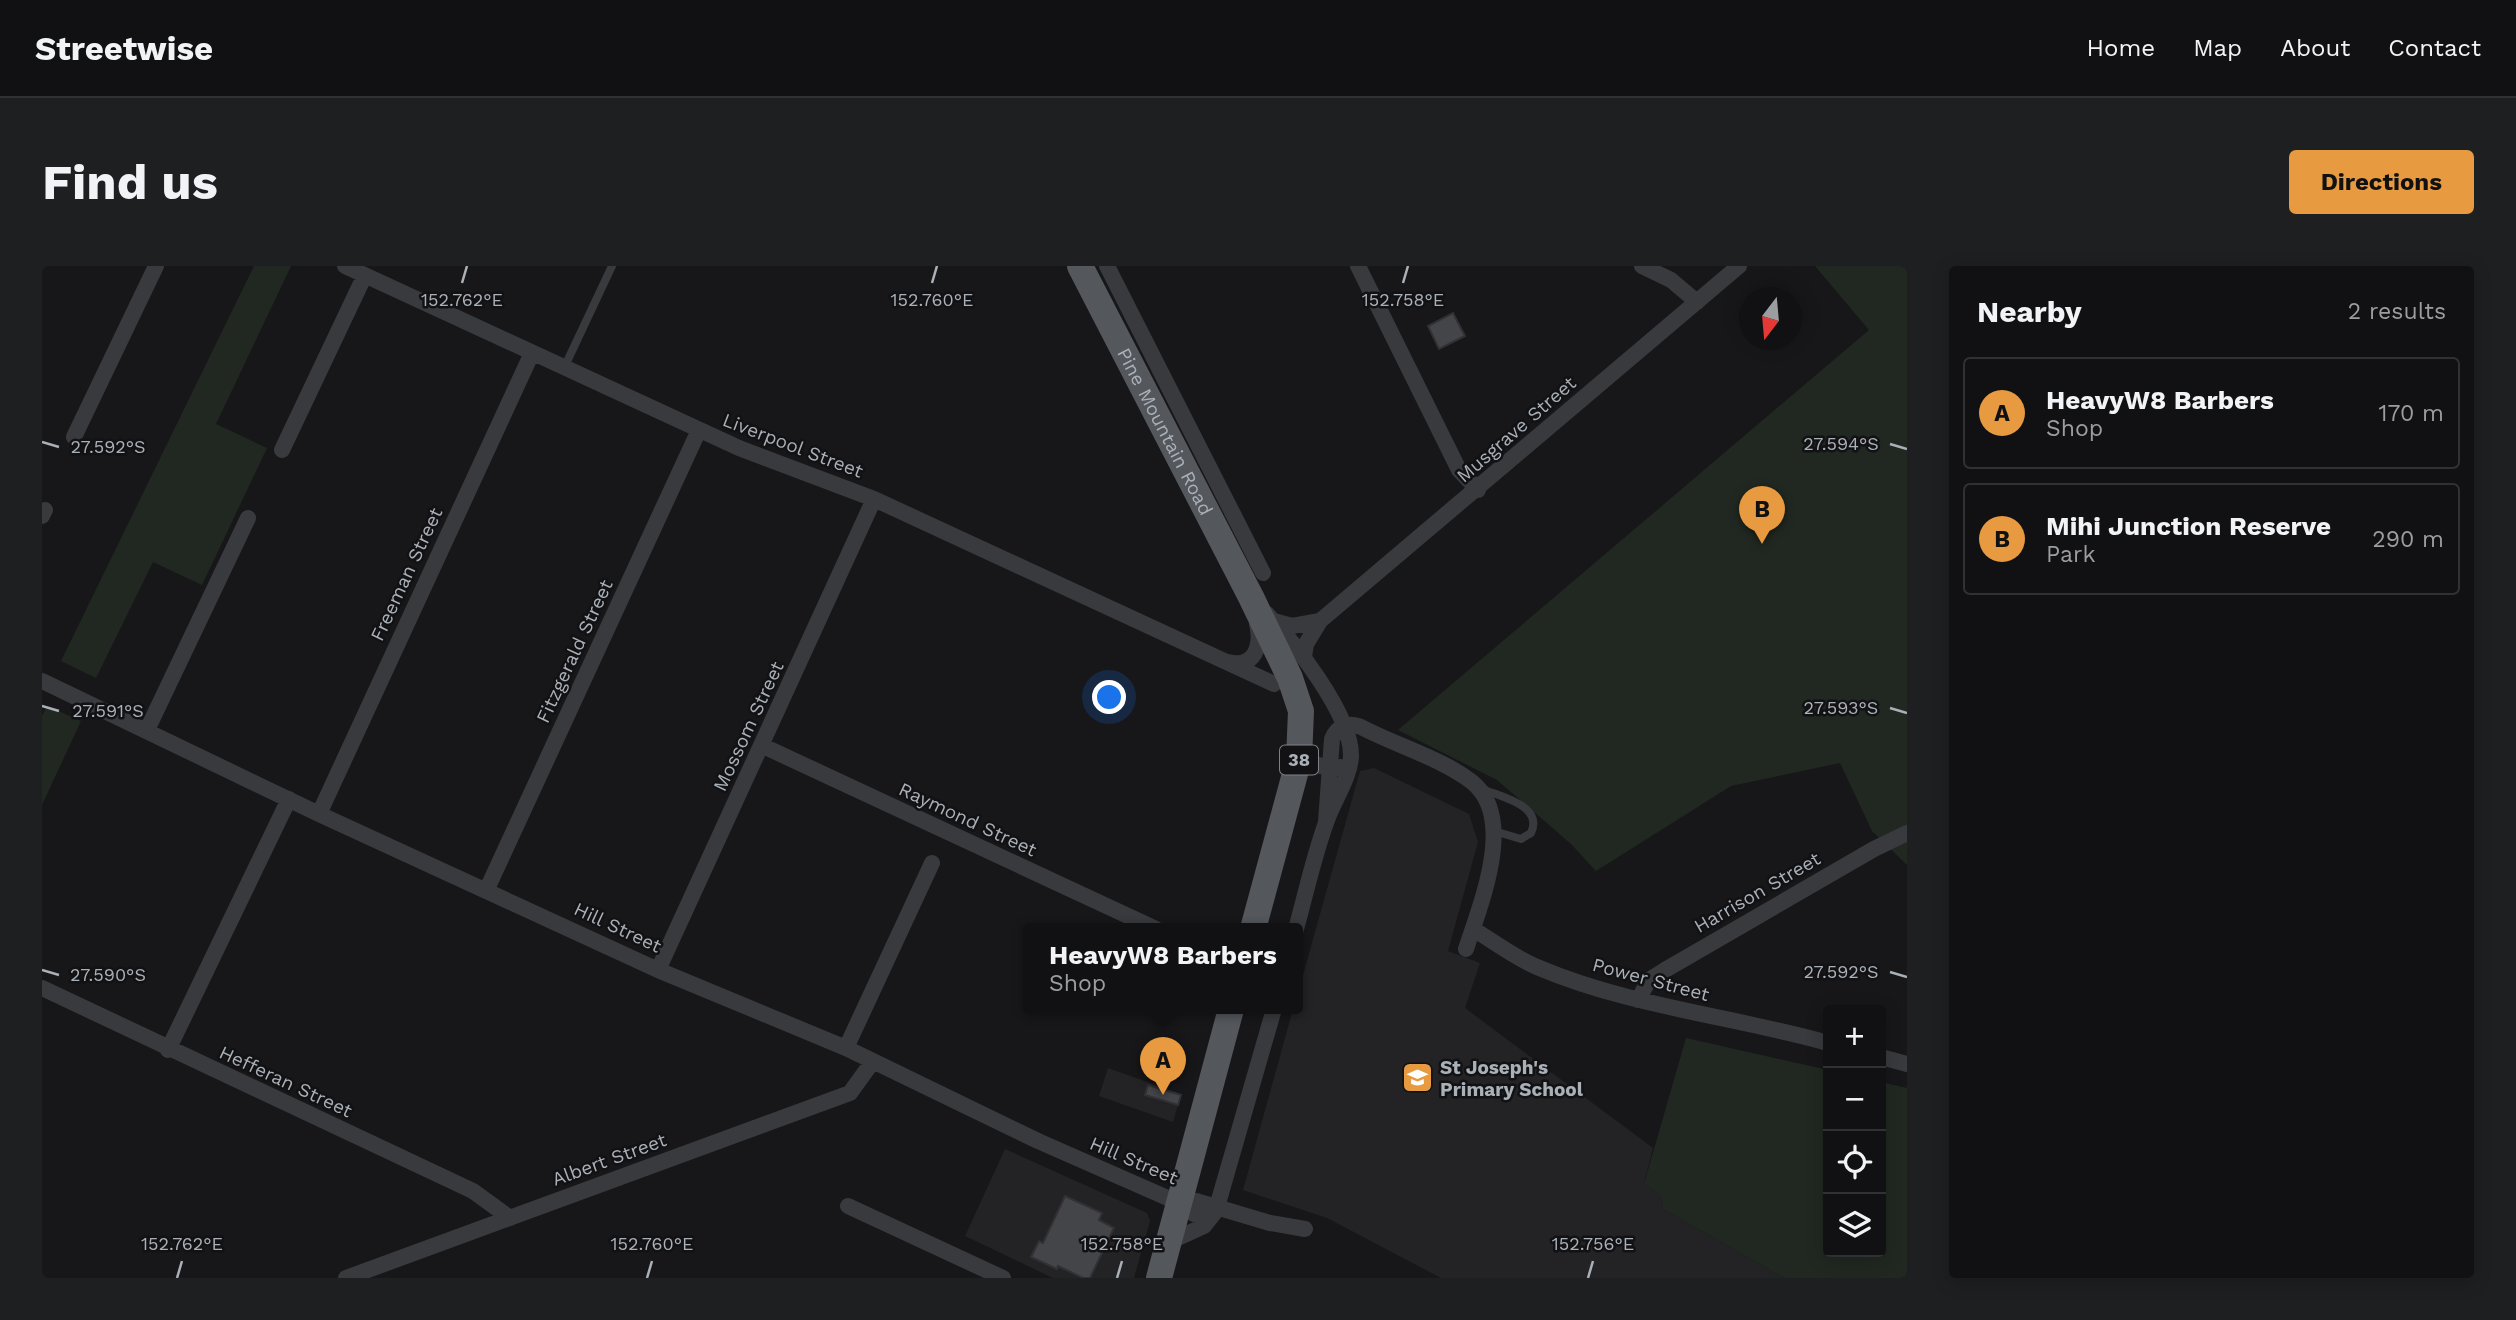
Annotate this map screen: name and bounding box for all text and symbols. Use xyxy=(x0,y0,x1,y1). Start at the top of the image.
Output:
text: Streetwise xyxy=(35,29,213,68)
text: Home xyxy=(2087,34,2155,62)
text: Map xyxy=(2193,34,2242,62)
text: About xyxy=(2280,34,2350,62)
text: Contact xyxy=(2388,34,2481,62)
button: Directions xyxy=(2289,150,2474,214)
text: Find us xyxy=(42,153,218,211)
north arrow xyxy=(1739,287,1802,350)
text: 152.762°E xyxy=(421,289,503,310)
text: 152.760°E xyxy=(891,289,973,310)
text: 152.758°E xyxy=(1362,289,1444,310)
text: Nearby xyxy=(1977,294,2082,329)
text: 2 results xyxy=(2348,298,2446,325)
street label: Pine Mountain Road xyxy=(1112,344,1218,519)
street label: Musgrave Street xyxy=(1452,371,1581,487)
text: HeavyW8 Barbers xyxy=(2046,385,2274,415)
text: A xyxy=(1994,400,2010,427)
text: 170 m xyxy=(2379,400,2444,427)
street label: Liverpool Street xyxy=(719,408,866,483)
text: Shop xyxy=(2046,415,2103,442)
text: 27.594°S xyxy=(1803,433,1879,454)
text: 27.592°S xyxy=(70,436,146,457)
pin: B xyxy=(1739,486,1785,544)
street label: Freeman Street xyxy=(365,504,447,645)
text: Mihi Junction Reserve xyxy=(2046,511,2331,541)
text: B xyxy=(1994,526,2010,553)
text: 290 m xyxy=(2372,526,2444,553)
text: Park xyxy=(2046,541,2095,568)
street label: Fitzgerald Street xyxy=(531,576,618,727)
street label: Mossom Street xyxy=(708,658,789,795)
your location xyxy=(1092,680,1126,714)
text: 27.593°S xyxy=(1804,697,1878,718)
text: 27.591°S xyxy=(72,700,144,721)
road number: 38 xyxy=(1280,746,1318,774)
street label: Raymond Street xyxy=(895,777,1040,861)
street label: Harrison Street xyxy=(1690,847,1825,938)
street label: Hill Street xyxy=(570,897,665,958)
popup xyxy=(1023,923,1303,1014)
text: HeavyW8 Barbers xyxy=(1049,940,1277,970)
street label: Power Street xyxy=(1590,953,1712,1006)
text: 27.592°S xyxy=(1803,961,1879,982)
text: 27.590°S xyxy=(70,964,146,985)
text: Shop xyxy=(1049,970,1106,997)
map controls xyxy=(1823,1005,1886,1257)
button: + xyxy=(1823,1005,1886,1068)
pin: A xyxy=(1140,1037,1186,1095)
street label: Hefferan Street xyxy=(216,1041,356,1122)
place label: St Joseph's Primary School xyxy=(1440,1056,1584,1101)
school or university icon: St Joseph's Primary School xyxy=(1400,1061,1434,1095)
button: − xyxy=(1823,1068,1886,1131)
street label: Albert Street xyxy=(549,1128,670,1191)
button: locate xyxy=(1823,1131,1886,1194)
street label: Hill Street xyxy=(1086,1132,1181,1189)
button: layers xyxy=(1823,1194,1886,1257)
text: 152.762°E xyxy=(141,1233,223,1254)
text: 152.760°E xyxy=(611,1233,693,1254)
text: 152.758°E xyxy=(1081,1233,1163,1254)
text: 152.756°E xyxy=(1552,1233,1634,1254)

